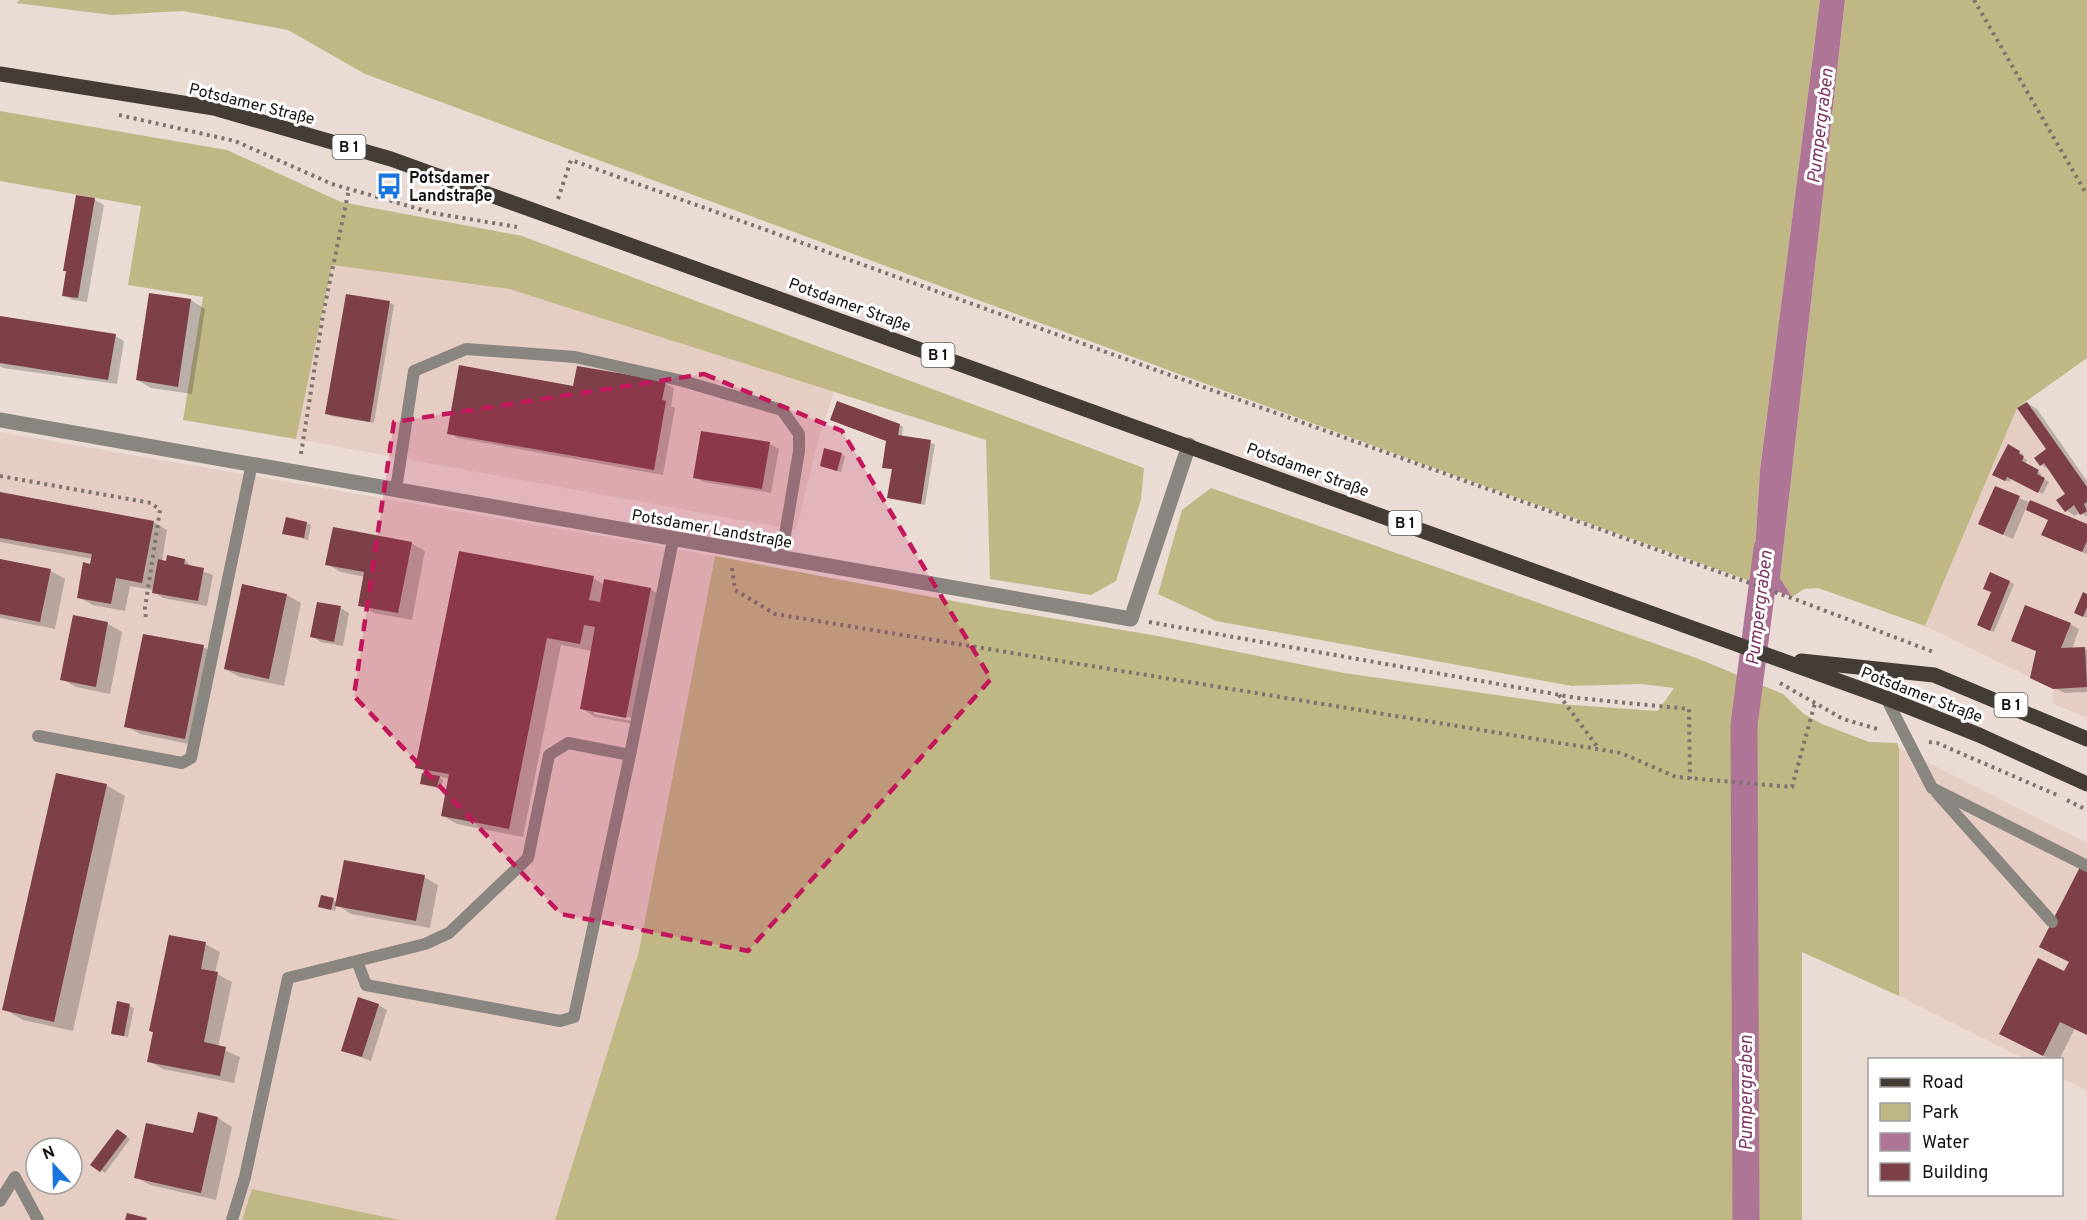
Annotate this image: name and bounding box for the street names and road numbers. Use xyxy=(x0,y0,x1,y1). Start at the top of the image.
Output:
street label: Potsdamer Straße xyxy=(187,80,316,130)
road number: B 1 xyxy=(332,135,366,159)
street label: Potsdamer Straße xyxy=(785,274,913,337)
road number: B 1 xyxy=(922,343,954,367)
street label: Potsdamer Straße xyxy=(1243,439,1371,502)
street label: Potsdamer Landstraße xyxy=(630,506,793,554)
road number: B 1 xyxy=(1388,511,1422,535)
street label: Potsdamer Straße xyxy=(1858,663,1985,728)
road number: B 1 xyxy=(1994,693,2028,717)

